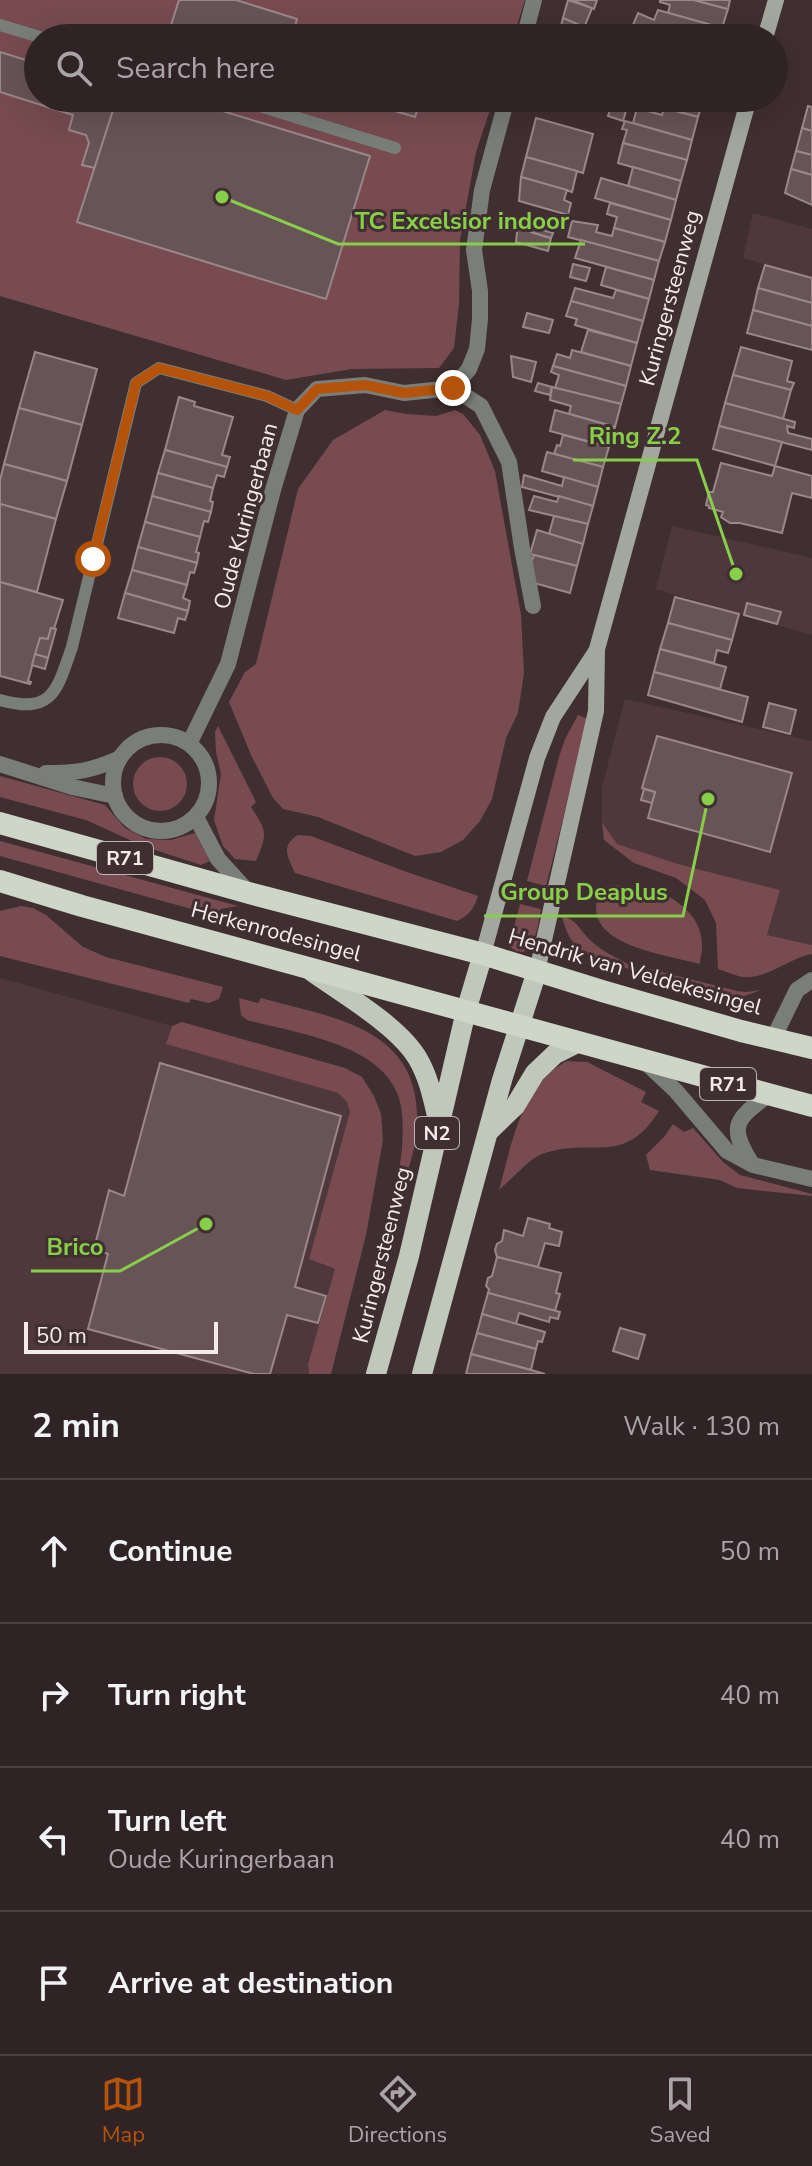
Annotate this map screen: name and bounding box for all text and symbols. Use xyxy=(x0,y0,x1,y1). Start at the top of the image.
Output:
search box xyxy=(24,24,788,112)
icon: search xyxy=(52,46,96,90)
text: Search here xyxy=(116,48,275,89)
callout: TC Excelsior indoor xyxy=(338,196,585,244)
text: TC Excelsior indoor xyxy=(355,205,570,237)
street label: Kuringersteenweg xyxy=(632,207,708,389)
route end xyxy=(435,370,471,406)
callout: Ring Z.2 xyxy=(573,412,697,460)
street label: Oude Kuringerbaan xyxy=(207,419,285,613)
text: Ring Z.2 xyxy=(589,420,681,452)
route start xyxy=(75,541,111,577)
road number: R71 xyxy=(97,842,153,874)
callout: Group Deaplus xyxy=(484,868,683,916)
text: Group Deaplus xyxy=(500,876,668,908)
street label: Herkenrodesingel xyxy=(188,895,365,969)
street label: Hendrik van Veldekesingel xyxy=(505,921,766,1023)
road number: R71 xyxy=(700,1068,756,1100)
road number: N2 xyxy=(415,1117,459,1149)
street label: Kuringersteenweg xyxy=(346,1164,418,1346)
callout: Brico xyxy=(31,1223,120,1271)
text: Brico xyxy=(47,1231,103,1263)
scale bar xyxy=(24,1318,218,1354)
text: 50 m xyxy=(36,1321,87,1351)
text: 2 min xyxy=(32,1403,120,1449)
text: Walk · 130 m xyxy=(623,1409,780,1444)
icon: ahead xyxy=(32,1529,76,1573)
text: Continue xyxy=(108,1531,233,1572)
text: 50 m xyxy=(720,1534,780,1569)
icon: right xyxy=(32,1673,76,1717)
text: Turn right xyxy=(108,1675,246,1716)
text: 40 m xyxy=(720,1678,780,1713)
text: Turn left xyxy=(108,1801,226,1842)
icon: left xyxy=(32,1817,76,1861)
text: 40 m xyxy=(720,1822,780,1857)
text: Oude Kuringerbaan xyxy=(108,1842,335,1877)
icon: arrive xyxy=(32,1961,76,2005)
text: Arrive at destination xyxy=(108,1963,393,2004)
tab: Map xyxy=(101,2072,145,2150)
tab: Directions xyxy=(348,2072,447,2150)
tab: Saved xyxy=(650,2072,711,2150)

